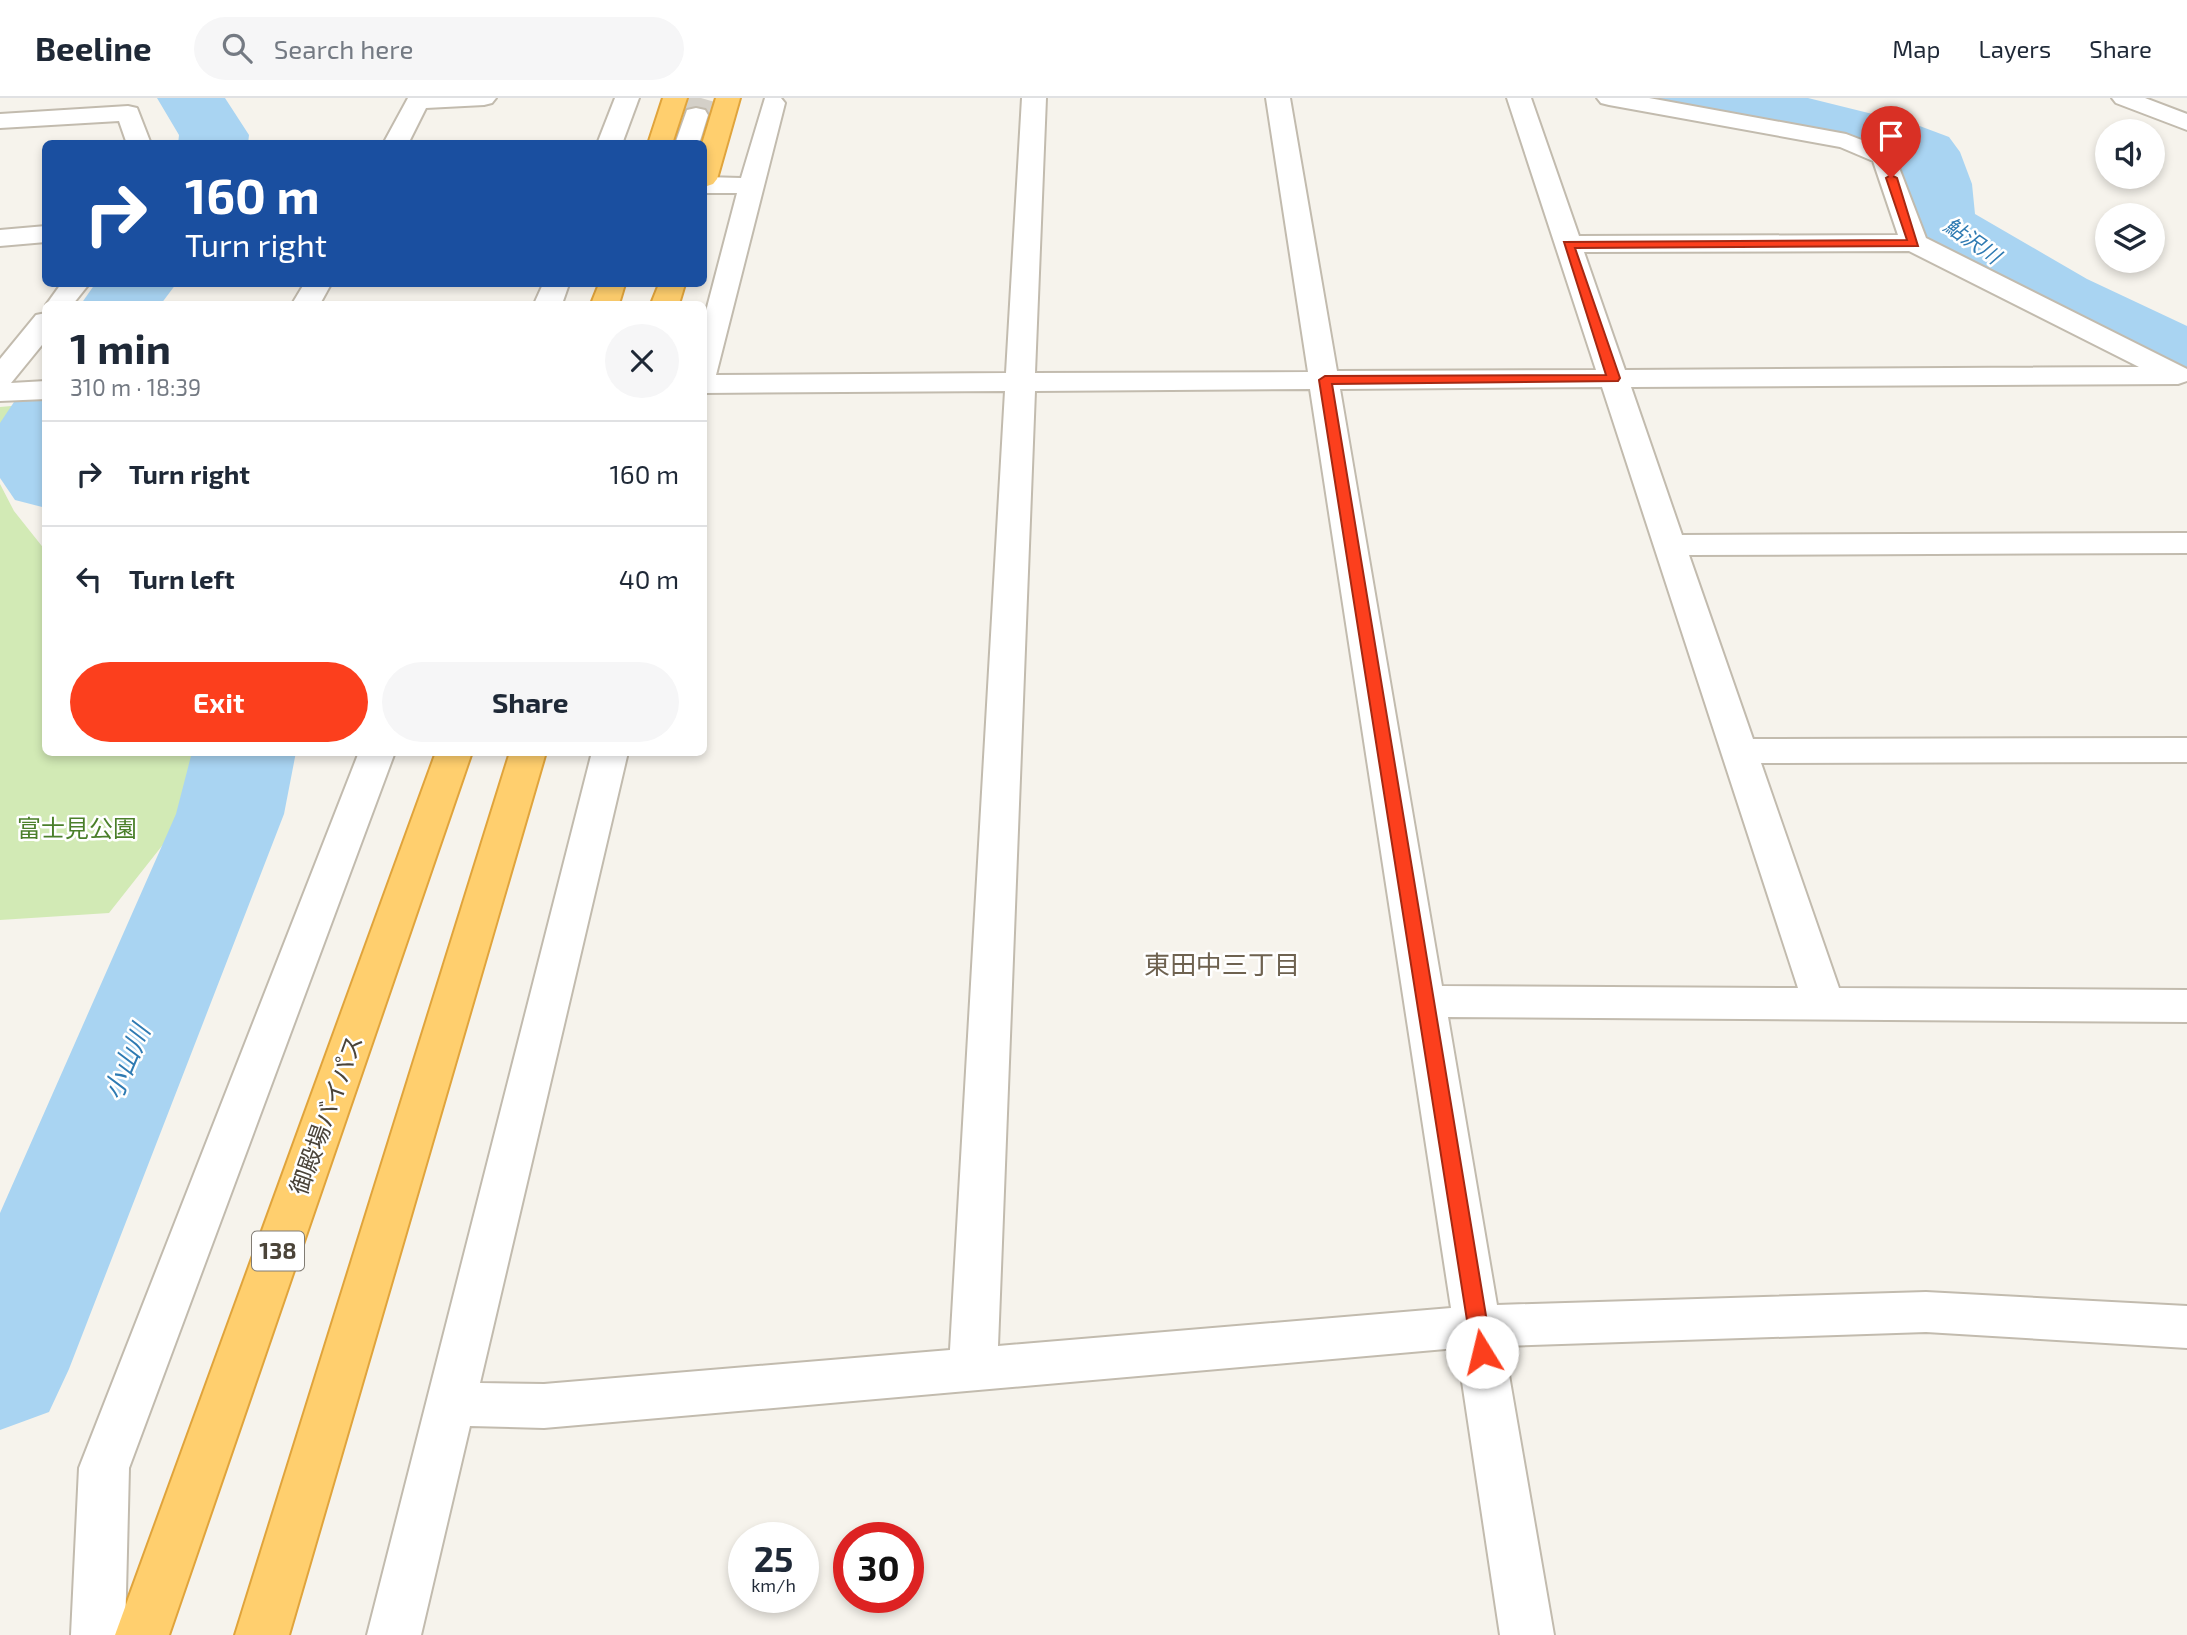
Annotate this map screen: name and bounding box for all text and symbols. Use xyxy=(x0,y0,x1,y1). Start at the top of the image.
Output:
search box xyxy=(194,17,684,80)
text: Beeline xyxy=(35,28,152,68)
icon: search xyxy=(218,29,256,67)
text: Search here xyxy=(274,33,413,64)
text: Map xyxy=(1892,34,1940,63)
text: Layers xyxy=(1978,34,2051,63)
text: Share xyxy=(2089,34,2152,63)
pin xyxy=(1861,106,1921,178)
icon: arrive xyxy=(1872,117,1910,155)
map controls xyxy=(2095,119,2165,273)
button: sound xyxy=(2095,119,2165,189)
text: 160 m xyxy=(185,165,320,224)
icon: right xyxy=(70,168,161,259)
button: layers xyxy=(2095,203,2165,273)
water label: 鮎沢川 xyxy=(1940,211,2007,269)
text: Turn right xyxy=(185,225,327,263)
text: 1 min xyxy=(70,322,171,372)
button: close xyxy=(605,324,679,398)
text: 310 m · 18:39 xyxy=(70,373,201,401)
icon: right xyxy=(70,455,108,493)
text: Turn right xyxy=(129,458,250,489)
text: 160 m xyxy=(610,458,679,489)
icon: left xyxy=(70,560,108,598)
text: Turn left xyxy=(129,563,235,594)
text: 40 m xyxy=(619,563,679,594)
button: Exit xyxy=(70,662,368,742)
button: Share xyxy=(382,662,679,742)
park label: 富士見公園 xyxy=(17,813,137,842)
district label: 東田中三丁目 xyxy=(1144,948,1300,979)
water label: 小山川 xyxy=(96,1017,156,1103)
street label: 御殿場バイパス xyxy=(283,1031,368,1198)
road number: 138 xyxy=(252,1232,304,1270)
position arrow xyxy=(1445,1315,1519,1389)
speed limit sign: 30 xyxy=(833,1522,924,1613)
text: 25 xyxy=(754,1537,793,1579)
text: km/h xyxy=(751,1574,796,1596)

